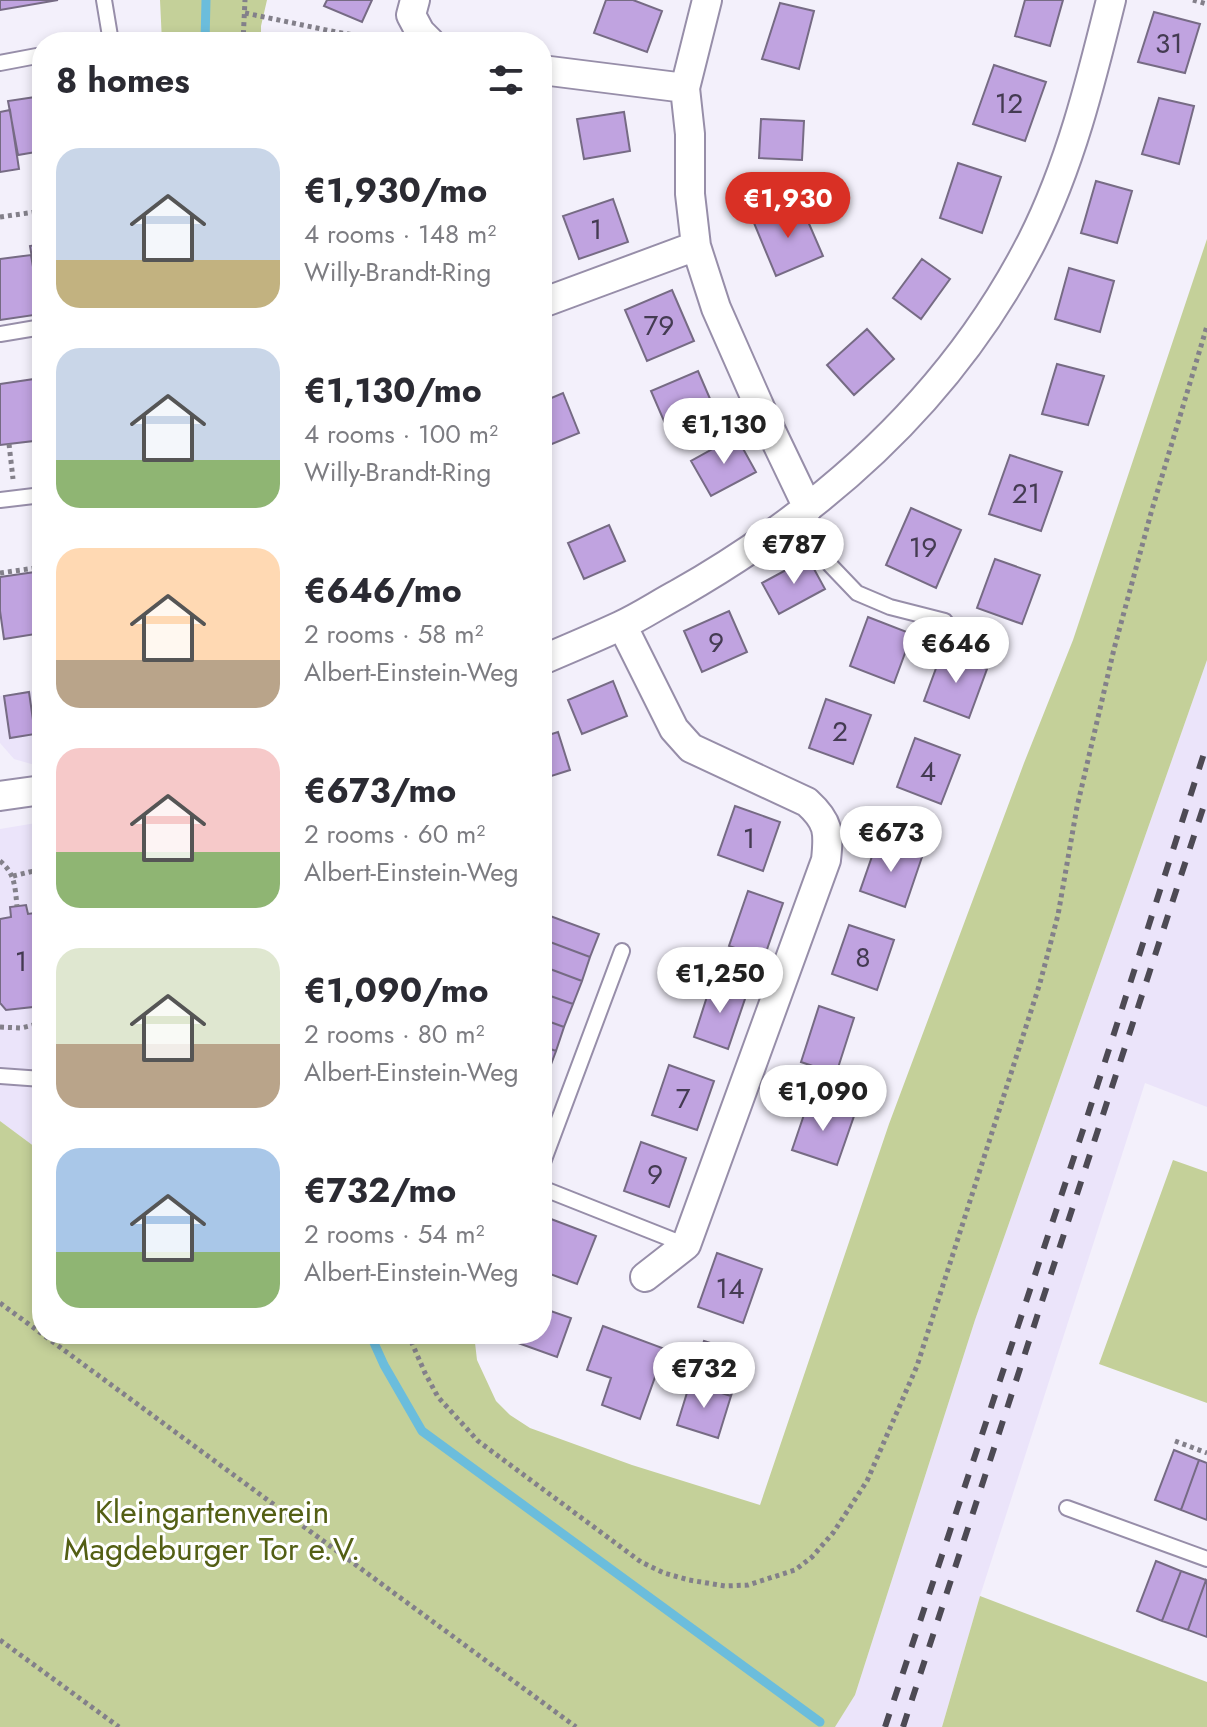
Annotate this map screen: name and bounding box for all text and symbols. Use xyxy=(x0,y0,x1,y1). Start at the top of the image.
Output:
house number: 31 xyxy=(1155,23,1183,64)
text: 8 homes xyxy=(56,56,190,105)
icon: filters xyxy=(484,58,528,102)
house number: 12 xyxy=(995,83,1023,124)
text: €1,930/mo xyxy=(304,166,487,215)
pin: €1,930 xyxy=(723,172,853,240)
text: €1,930 xyxy=(743,179,833,217)
icon: home xyxy=(120,180,216,276)
house number: 1 xyxy=(590,209,602,250)
text: 4 rooms · 148 m² xyxy=(304,215,496,253)
text: Willy-Brandt-Ring xyxy=(304,253,491,291)
house number: 79 xyxy=(644,305,674,346)
text: €1,130/mo xyxy=(304,366,482,415)
icon: home xyxy=(120,380,216,476)
pin: €1,130 xyxy=(659,398,789,466)
text: €1,130 xyxy=(681,405,767,443)
text: 4 rooms · 100 m² xyxy=(304,415,498,453)
text: Willy-Brandt-Ring xyxy=(304,453,491,491)
house number: 21 xyxy=(1012,473,1040,514)
pin: €787 xyxy=(747,518,841,586)
text: €787 xyxy=(762,525,826,563)
house number: 19 xyxy=(909,527,937,568)
text: €646/mo xyxy=(304,566,462,615)
icon: home xyxy=(120,580,216,676)
text: 2 rooms · 58 m² xyxy=(304,615,484,653)
pin: €646 xyxy=(909,617,1003,685)
house number: 9 xyxy=(708,622,724,663)
text: €646 xyxy=(921,624,991,662)
text: Albert-Einstein-Weg xyxy=(304,653,519,691)
house number: 2 xyxy=(832,711,848,752)
house number: 4 xyxy=(920,751,936,792)
text: €673/mo xyxy=(304,766,456,815)
icon: home xyxy=(120,780,216,876)
pin: €673 xyxy=(844,806,938,874)
text: €673 xyxy=(858,813,924,851)
text: 2 rooms · 60 m² xyxy=(304,815,485,853)
house number: 1 xyxy=(743,818,755,859)
text: Albert-Einstein-Weg xyxy=(304,853,519,891)
house number: 8 xyxy=(855,937,871,978)
house number: 1 xyxy=(15,941,27,982)
pin: €1,250 xyxy=(655,947,785,1015)
text: €1,250 xyxy=(675,954,765,992)
text: €1,090/mo xyxy=(304,966,489,1015)
icon: home xyxy=(120,980,216,1076)
text: 2 rooms · 80 m² xyxy=(304,1015,485,1053)
text: Albert-Einstein-Weg xyxy=(304,1053,519,1091)
pin: €1,090 xyxy=(758,1065,888,1133)
text: €1,090 xyxy=(778,1072,868,1110)
house number: 7 xyxy=(676,1078,691,1119)
house number: 9 xyxy=(647,1154,663,1195)
text: €732/mo xyxy=(304,1166,456,1215)
icon: home xyxy=(120,1180,216,1276)
text: 2 rooms · 54 m² xyxy=(304,1215,485,1253)
text: Albert-Einstein-Weg xyxy=(304,1253,519,1291)
house number: 14 xyxy=(716,1268,744,1309)
pin: €732 xyxy=(657,1342,751,1410)
text: €732 xyxy=(671,1349,737,1387)
park label: Kleingartenverein Magdeburger Tor e.V. xyxy=(64,1489,360,1572)

